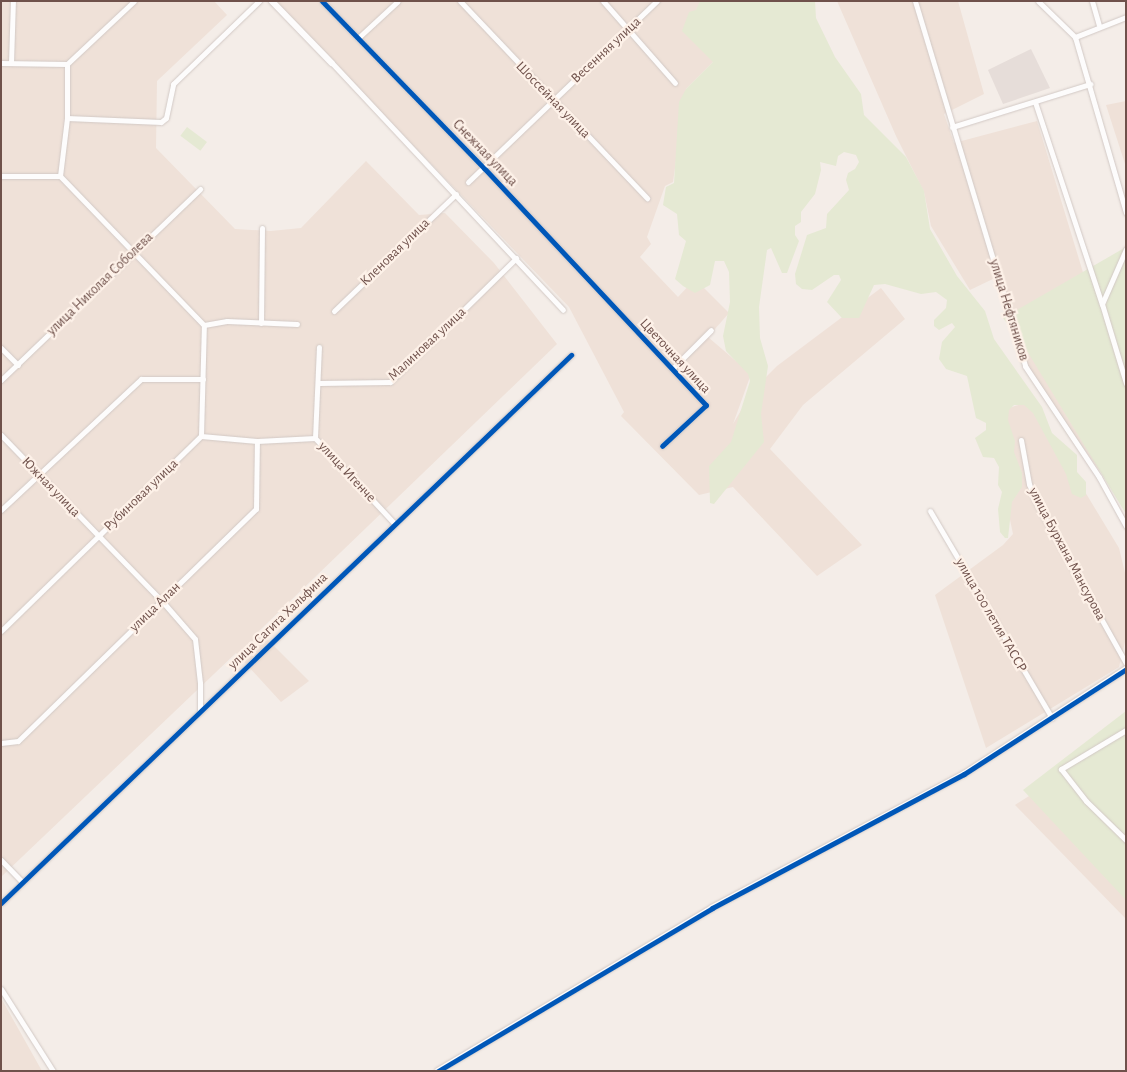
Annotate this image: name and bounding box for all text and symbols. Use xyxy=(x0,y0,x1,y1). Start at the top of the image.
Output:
street label: Весенняя улица xyxy=(568,13,644,87)
street label: Шоссейная улица xyxy=(512,58,594,142)
street label: Снежная улица xyxy=(449,116,521,190)
street label: Кленовая улица xyxy=(357,215,433,289)
street label: улица Николая Соболева xyxy=(43,229,157,339)
street label: улица Нефтяников xyxy=(986,257,1032,363)
street label: Малиновая улица xyxy=(385,304,469,384)
street label: Цветочная улица xyxy=(636,315,714,397)
street label: улица Игенче xyxy=(315,438,379,506)
street label: Южная улица xyxy=(18,453,84,521)
street label: Рубиновая улица xyxy=(100,455,182,535)
street label: улица Бурхана Мансурова xyxy=(1025,485,1109,623)
street label: улица 100 летия ТАССР xyxy=(952,555,1030,675)
street label: улица Сагита Хальфина xyxy=(225,569,331,673)
street label: улица Алан xyxy=(126,579,184,635)

